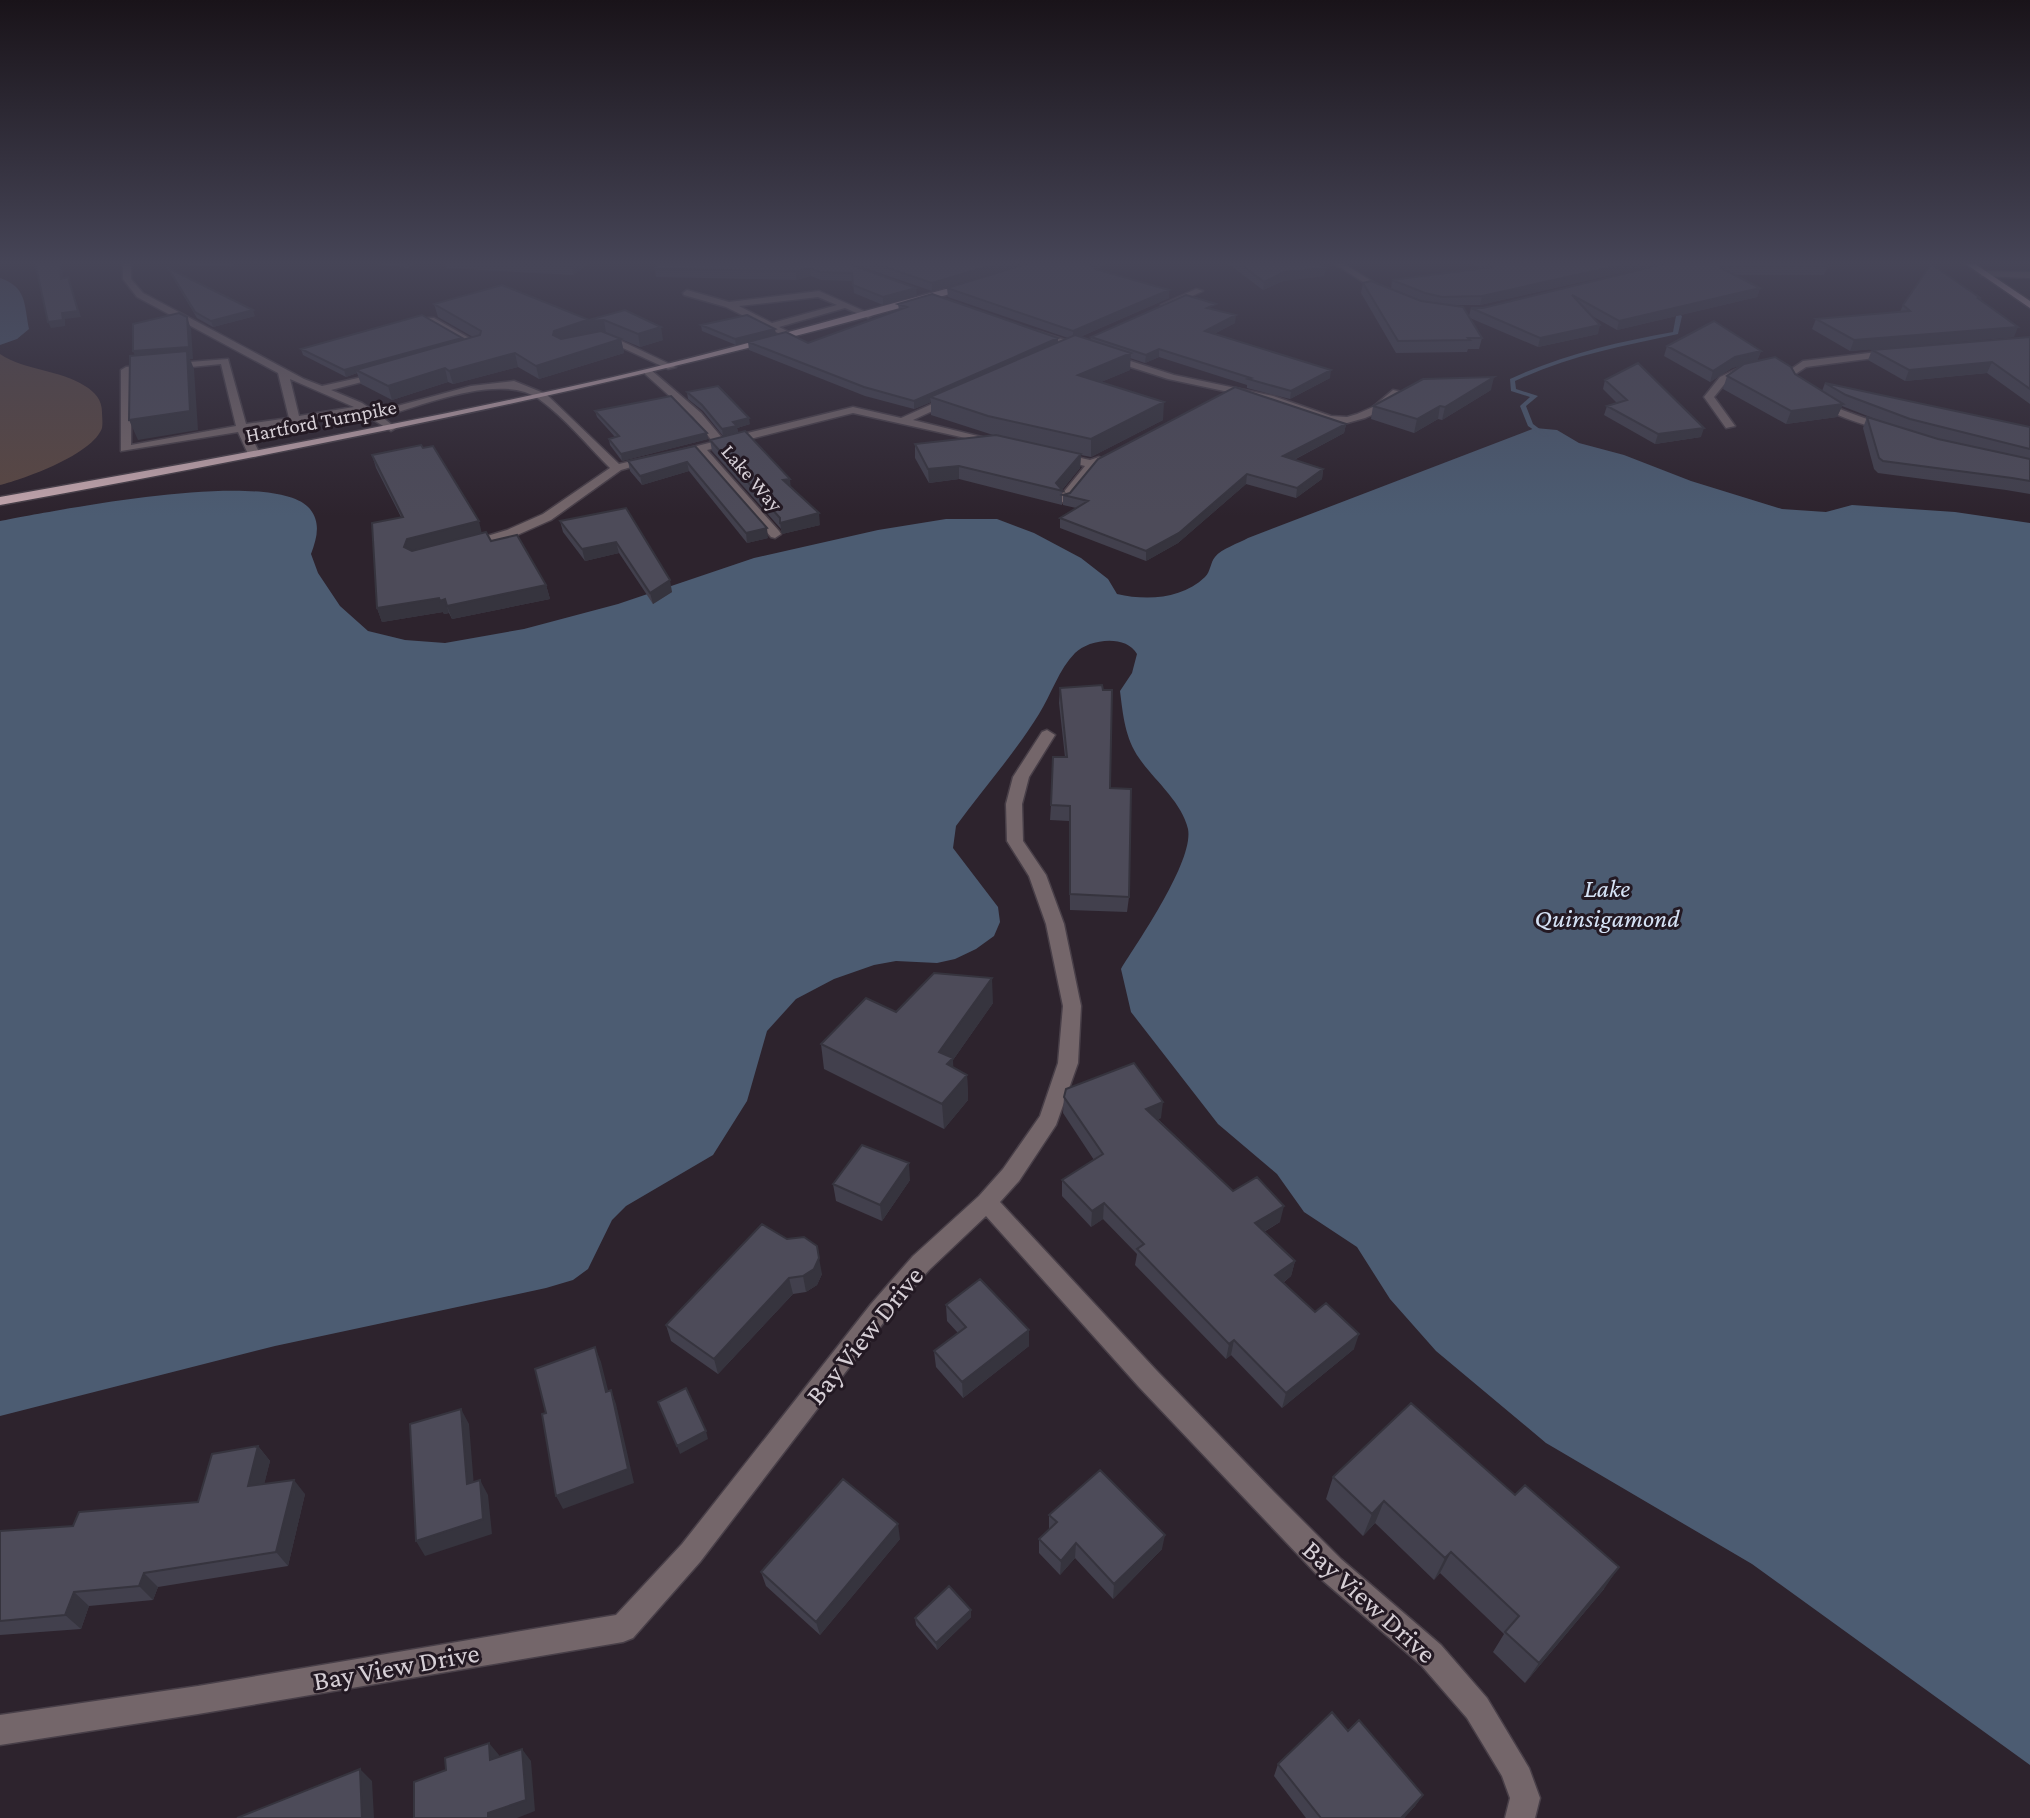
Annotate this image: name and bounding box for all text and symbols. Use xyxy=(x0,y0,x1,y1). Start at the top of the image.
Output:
street label: Hartford Turnpike xyxy=(243,395,399,447)
street label: Lake Way xyxy=(716,440,788,517)
water label: Lake Quinsigamond xyxy=(1535,874,1680,933)
street label: Bay View Drive xyxy=(799,1260,929,1410)
street label: Bay View Drive xyxy=(1297,1534,1443,1669)
street label: Bay View Drive xyxy=(311,1637,482,1696)

